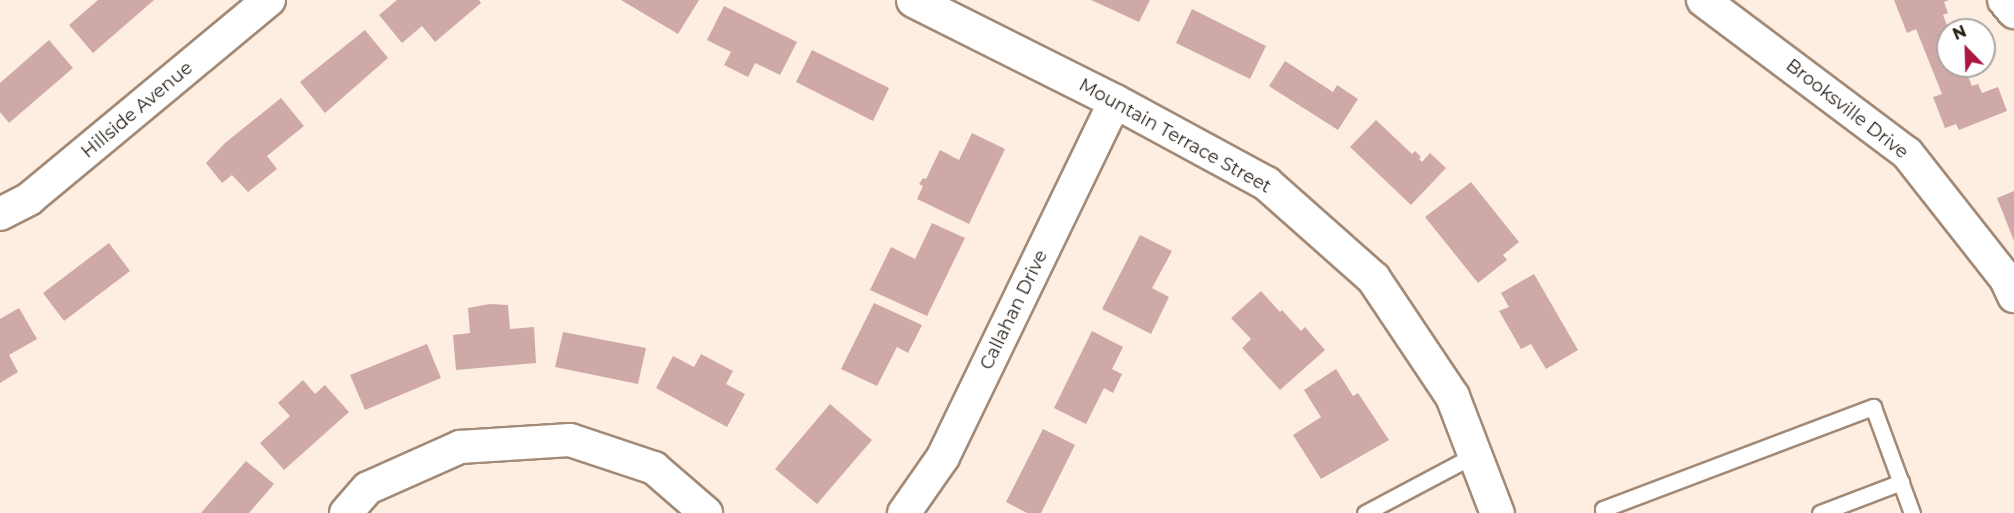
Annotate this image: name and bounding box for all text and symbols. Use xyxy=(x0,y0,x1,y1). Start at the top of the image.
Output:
north arrow xyxy=(1936,18,1996,78)
text: N xyxy=(1950,22,1969,44)
street label: Brooksville Drive xyxy=(1782,55,1912,163)
street label: Hillside Avenue xyxy=(77,57,197,163)
street label: Mountain Terrace Street xyxy=(1075,74,1275,198)
street label: Callahan Drive xyxy=(976,247,1052,373)

